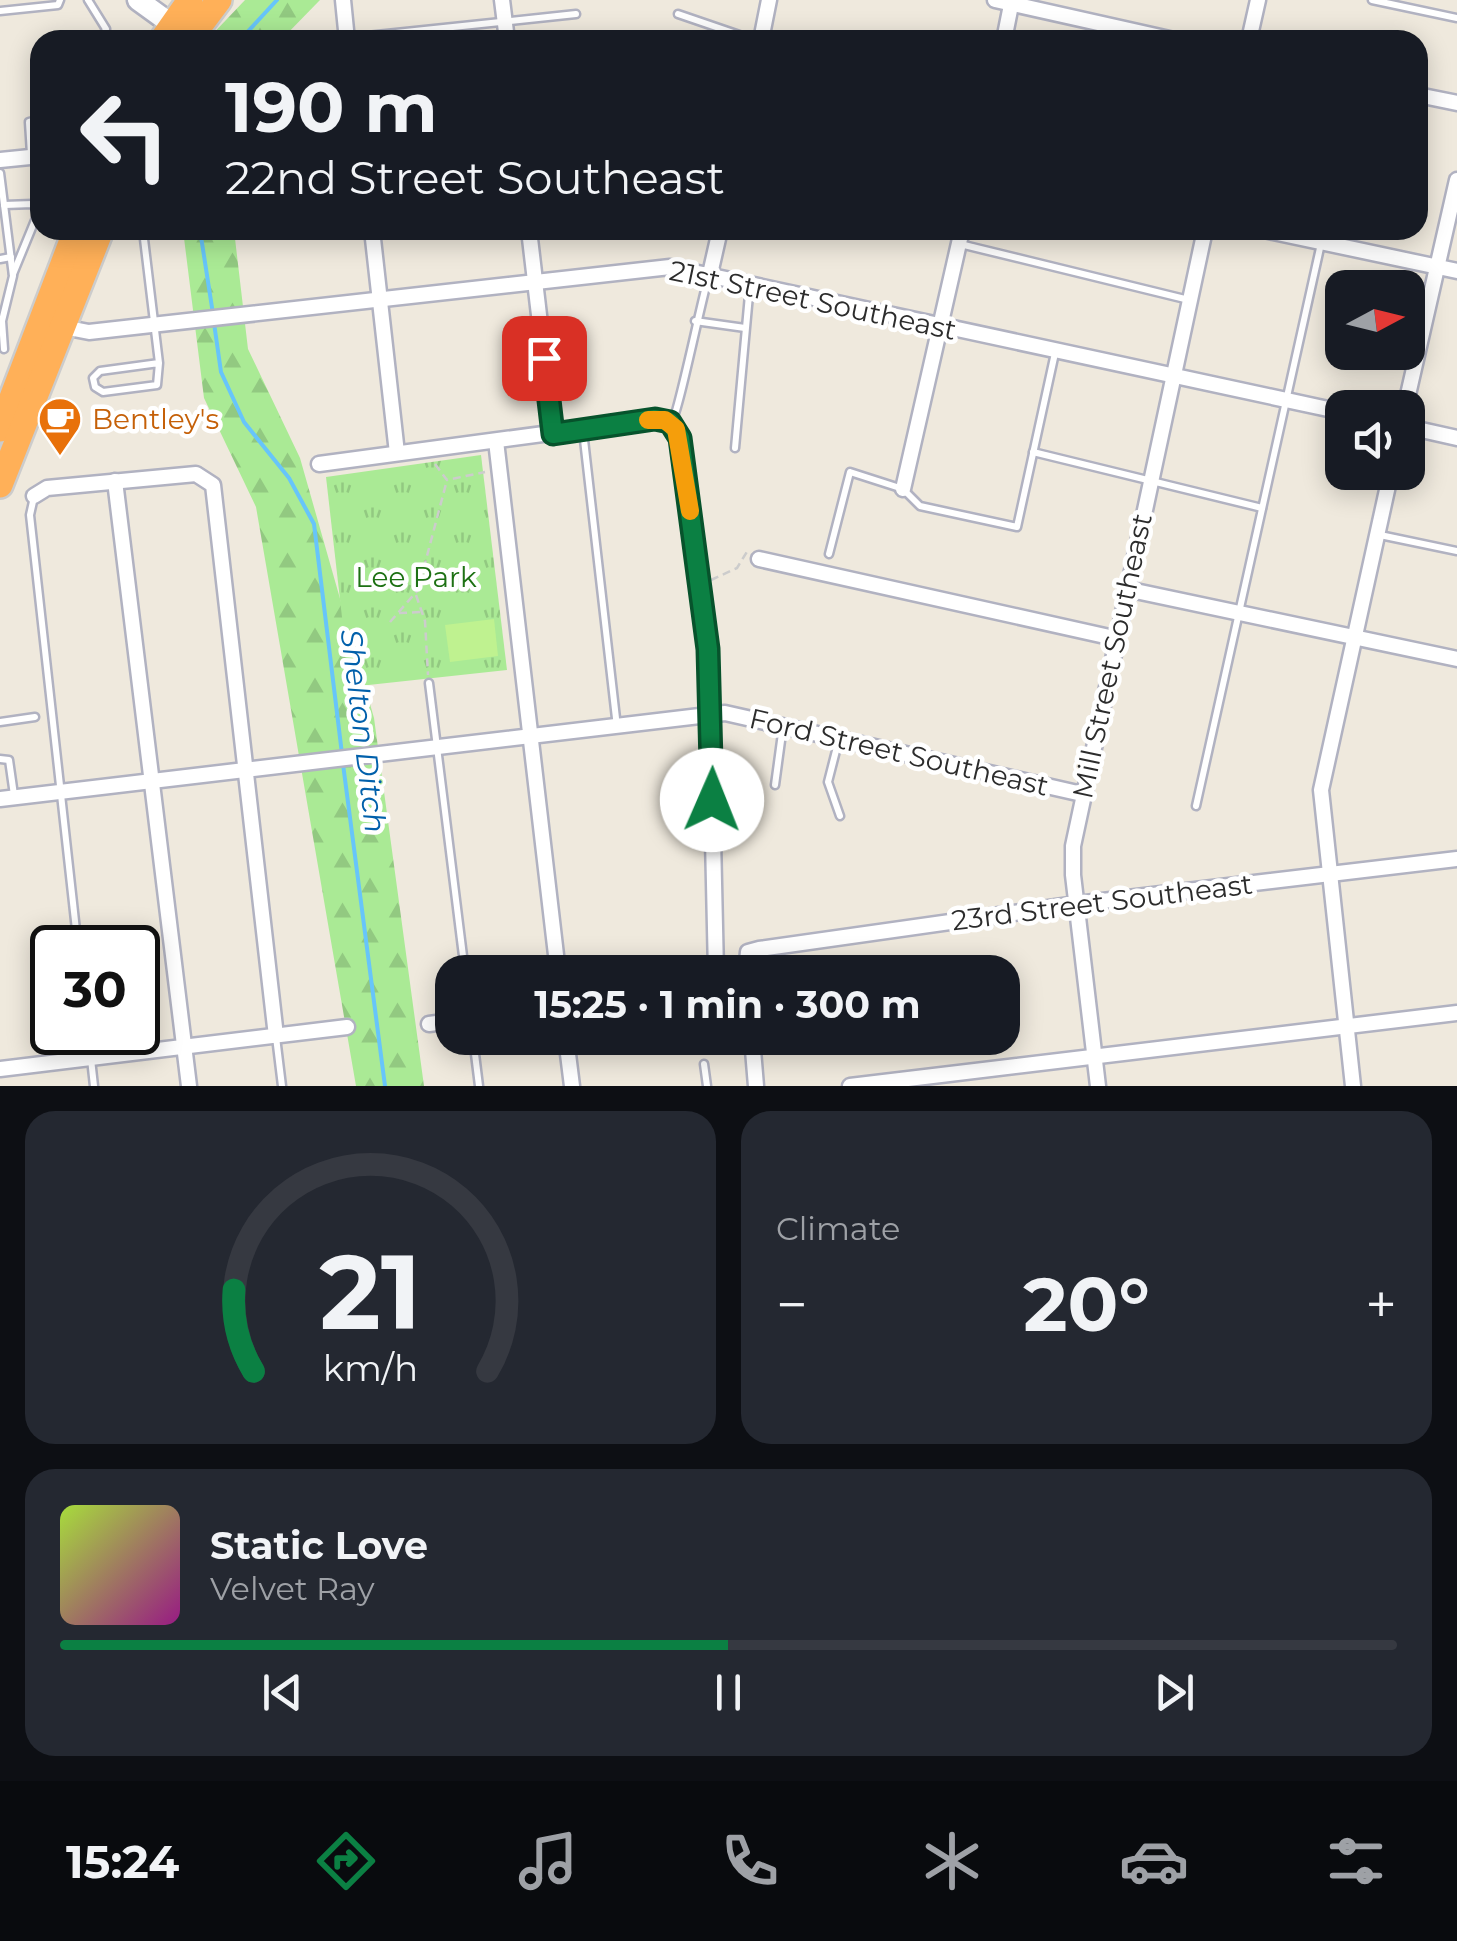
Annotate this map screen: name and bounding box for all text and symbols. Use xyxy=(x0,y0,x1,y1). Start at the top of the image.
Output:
text: 190 m xyxy=(225,64,438,150)
icon: left xyxy=(60,70,190,200)
text: 22nd Street Southeast xyxy=(225,150,725,205)
street label: 21st Street Southeast xyxy=(667,253,959,347)
north arrow xyxy=(1325,270,1425,370)
map controls xyxy=(1325,270,1425,490)
pin xyxy=(502,316,587,401)
icon: arrive xyxy=(517,331,572,386)
button: sound xyxy=(1325,390,1425,490)
cafe icon: Bentley's xyxy=(37,396,83,457)
place label: Bentley's xyxy=(92,402,219,436)
street label: Mill Street Southeast xyxy=(1065,510,1159,802)
park label: Lee Park xyxy=(355,560,477,594)
water label: Shelton Ditch xyxy=(333,627,394,835)
street label: Ford Street Southeast xyxy=(746,701,1052,803)
position arrow xyxy=(660,748,764,852)
street label: 23rd Street Southeast xyxy=(950,867,1254,937)
speed limit sign: 30 xyxy=(30,925,160,1055)
text: 15:25 · 1 min · 300 m xyxy=(534,981,921,1028)
text: Climate xyxy=(776,1209,900,1248)
text: 21 xyxy=(319,1228,422,1355)
text: 20° xyxy=(1023,1258,1150,1350)
text: − xyxy=(776,1271,808,1338)
text: + xyxy=(1365,1271,1397,1338)
text: km/h xyxy=(323,1346,418,1390)
text: Static Love xyxy=(210,1522,428,1569)
text: Velvet Ray xyxy=(210,1569,375,1608)
icon: previous xyxy=(255,1665,310,1720)
icon: pause xyxy=(701,1665,756,1720)
icon: next xyxy=(1147,1665,1202,1720)
icon: directions xyxy=(311,1826,381,1896)
icon: music xyxy=(513,1826,583,1896)
icon: phone xyxy=(715,1826,785,1896)
icon: climate xyxy=(917,1826,987,1896)
icon: car xyxy=(1119,1826,1189,1896)
icon: filters xyxy=(1321,1826,1391,1896)
text: 15:24 xyxy=(66,1834,179,1889)

